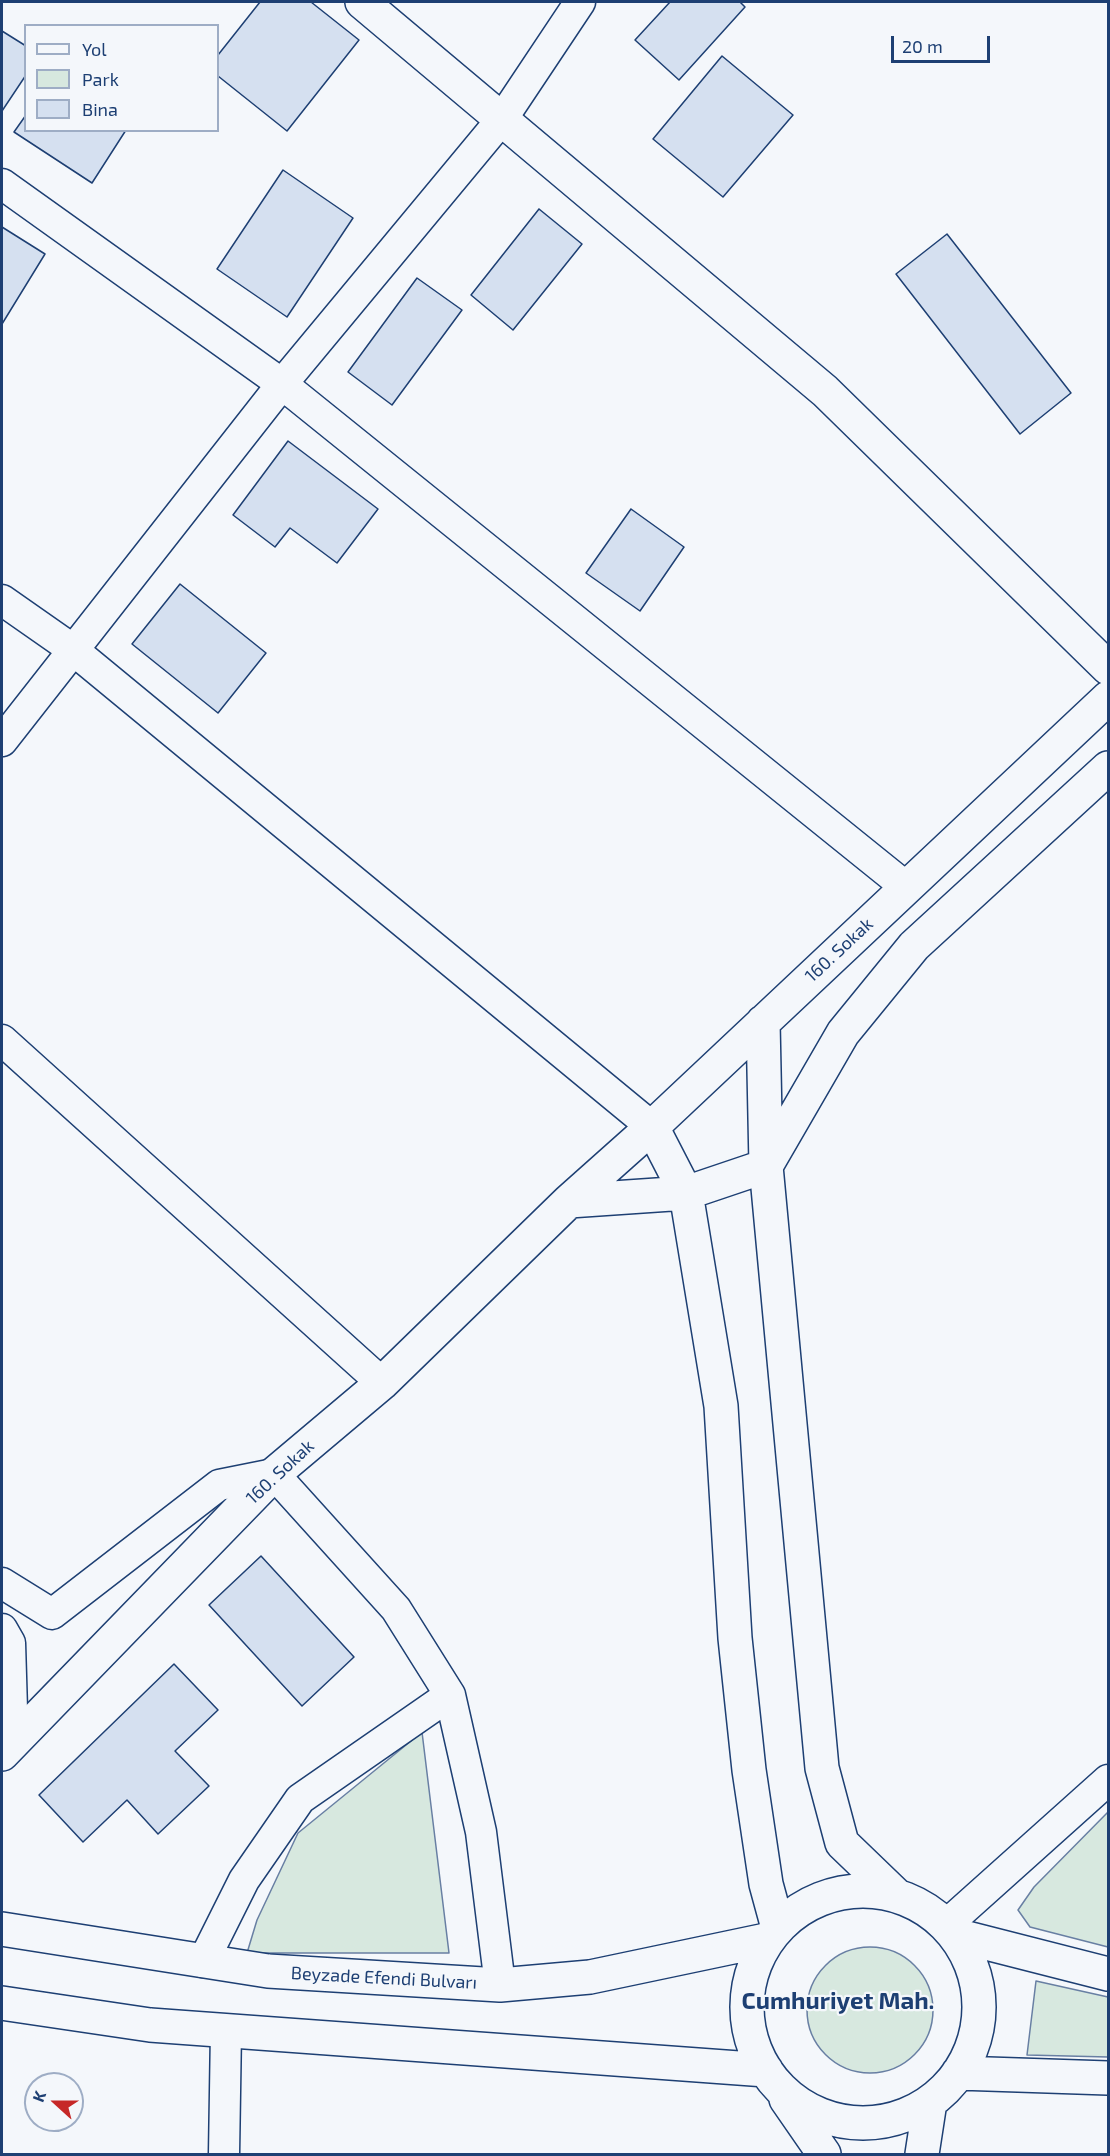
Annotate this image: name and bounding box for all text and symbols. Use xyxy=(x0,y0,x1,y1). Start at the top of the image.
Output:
legend xyxy=(24,24,219,132)
scale bar xyxy=(894,24,993,62)
text: 20 m xyxy=(902,35,943,57)
text: Yol xyxy=(82,38,107,60)
text: Park xyxy=(82,68,119,90)
text: Bina xyxy=(82,98,118,120)
street label: 160. Sokak xyxy=(801,913,877,987)
street label: 160. Sokak xyxy=(242,1435,318,1509)
street label: Beyzade Efendi Bulvarı xyxy=(290,1962,478,1994)
district label: Cumhuriyet Mah. xyxy=(742,1987,934,2015)
north arrow xyxy=(24,2072,84,2132)
text: K xyxy=(28,2088,49,2104)

